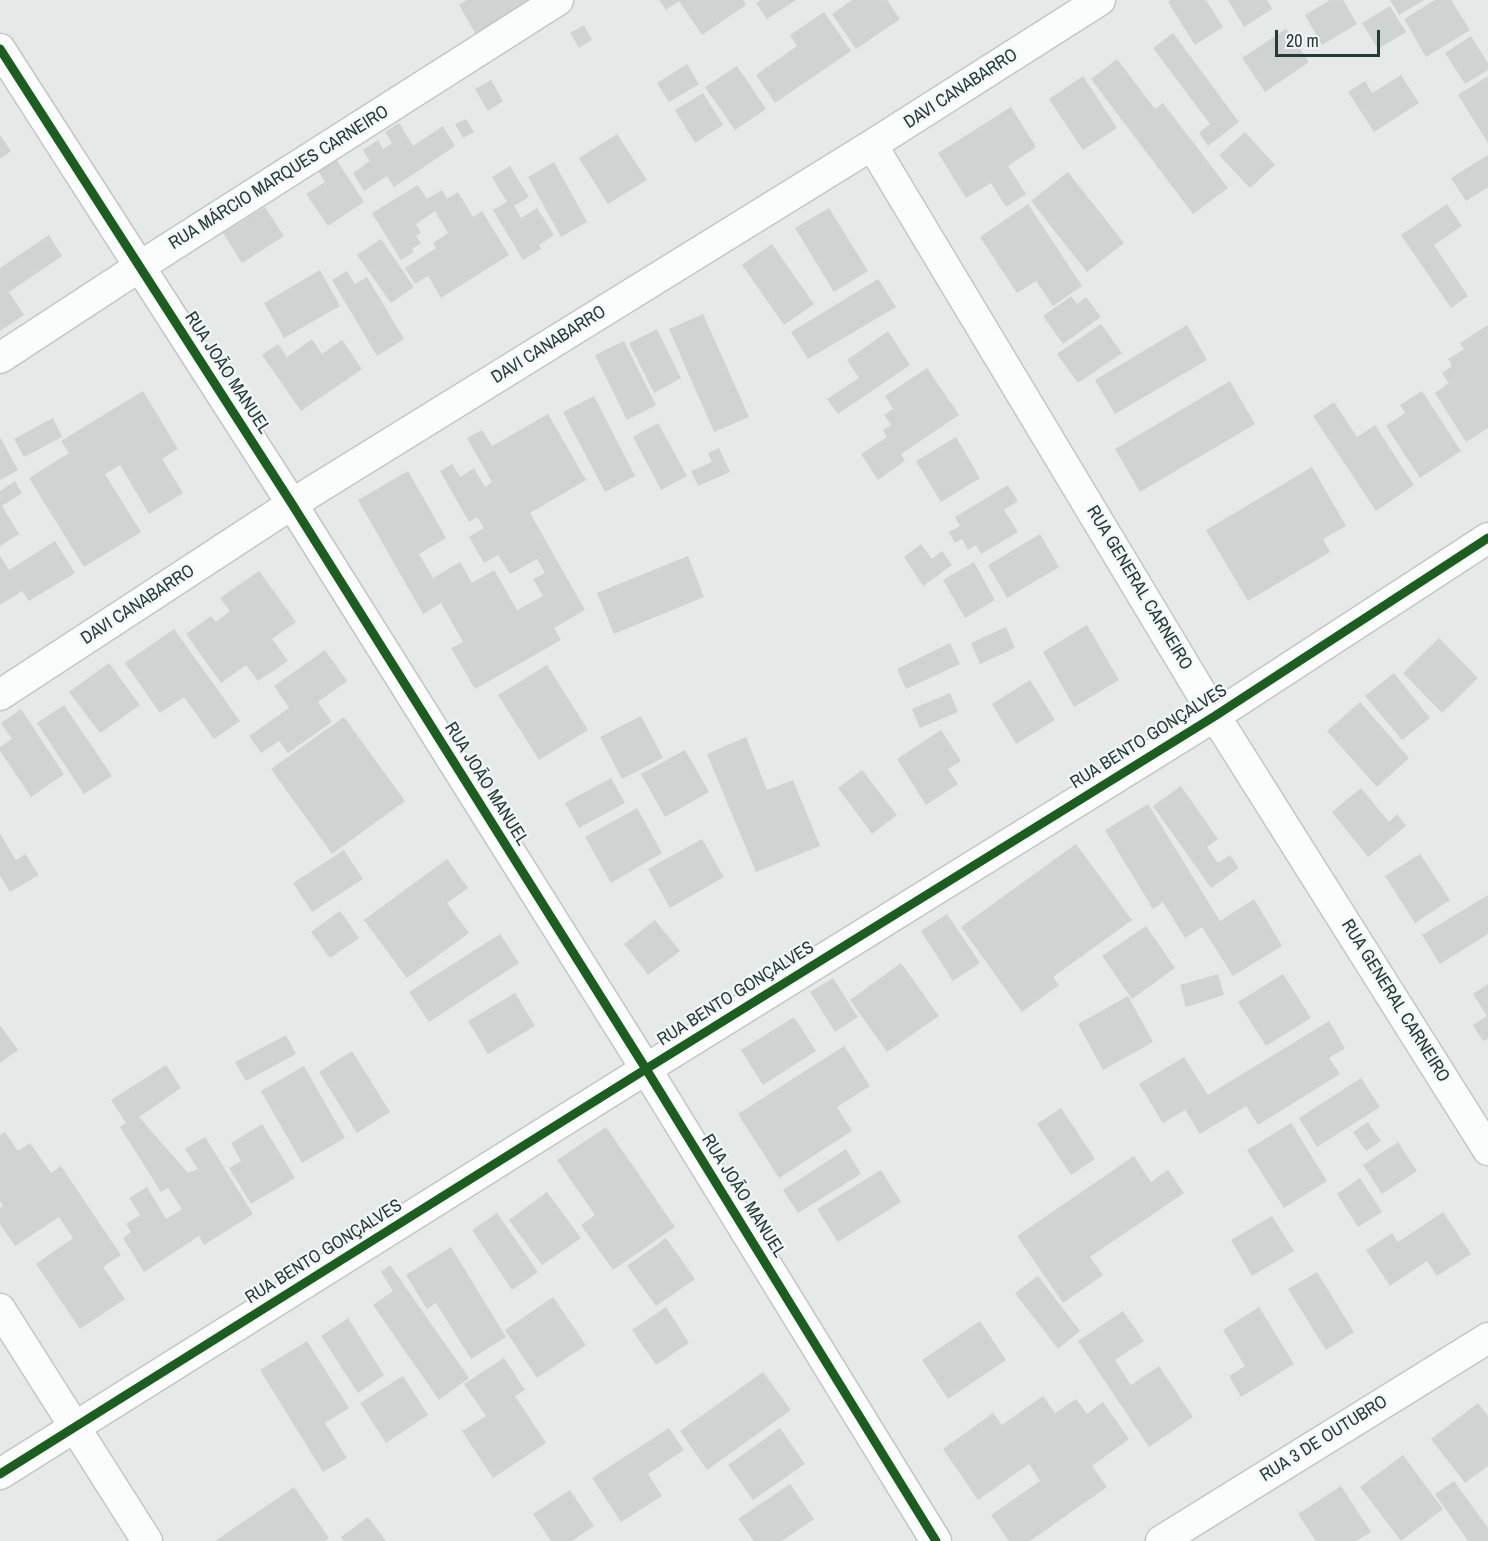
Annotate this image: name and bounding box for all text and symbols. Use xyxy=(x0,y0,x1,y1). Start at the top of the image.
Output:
scale bar xyxy=(1278,18,1383,56)
text: 20 m xyxy=(1286,28,1319,53)
street label: DAVI CANABARRO xyxy=(900,44,1022,134)
street label: RUA MÁRCIO MARQUES CARNEIRO xyxy=(165,101,393,255)
street label: DAVI CANABARRO xyxy=(488,301,610,389)
street label: RUA JOÃO MANUEL xyxy=(180,308,274,438)
street label: RUA GENERAL CARNEIRO xyxy=(1081,502,1197,674)
street label: DAVI CANABARRO xyxy=(77,560,199,650)
street label: RUA BENTO GONÇALVES xyxy=(1067,680,1231,794)
street label: RUA JOÃO MANUEL xyxy=(439,718,533,850)
street label: RUA GENERAL CARNEIRO xyxy=(1336,916,1454,1086)
street label: RUA BENTO GONÇALVES xyxy=(654,937,818,1051)
street label: RUA JOÃO MANUEL xyxy=(696,1130,790,1262)
street label: RUA BENTO GONÇALVES xyxy=(242,1195,406,1309)
street label: RUA 3 DE OUTUBRO xyxy=(1256,1391,1392,1487)

